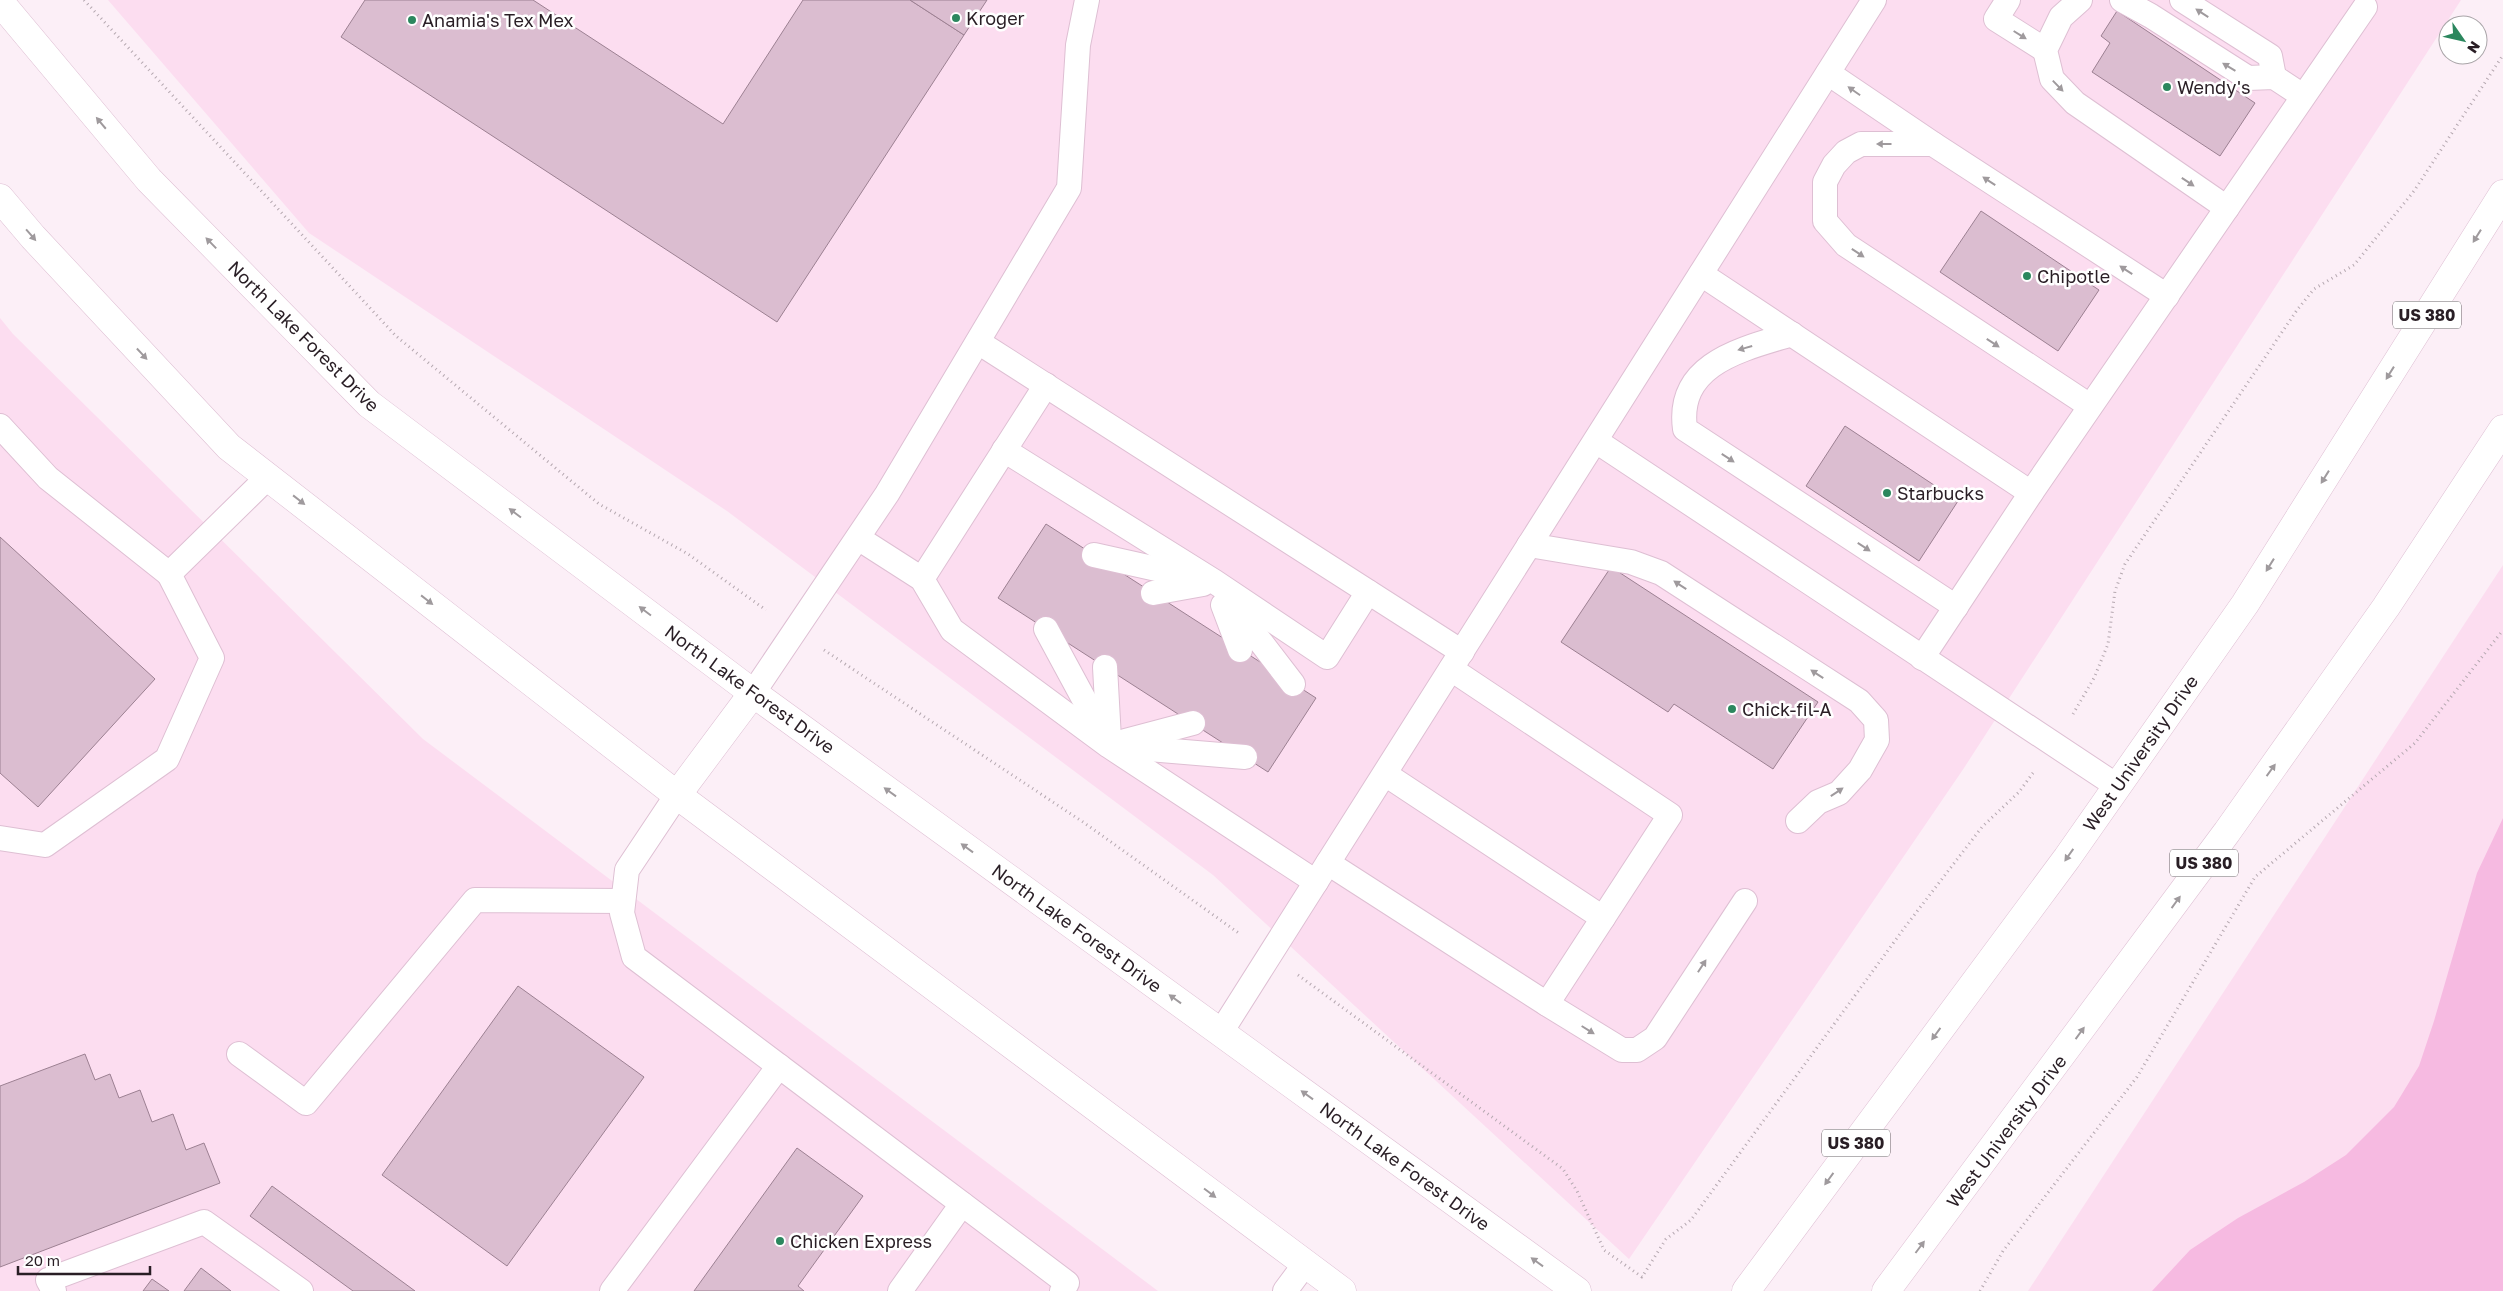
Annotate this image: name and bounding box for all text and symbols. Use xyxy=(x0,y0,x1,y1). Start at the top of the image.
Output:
place label: Kroger xyxy=(966,7,1025,29)
place label: Anamia's Tex Mex xyxy=(422,9,574,31)
one-way arrow xyxy=(2196,9,2209,18)
marker: Kroger xyxy=(950,12,962,24)
marker: Anamia's Tex Mex xyxy=(406,14,418,26)
north arrow xyxy=(2438,15,2488,65)
one-way arrow xyxy=(2014,30,2027,39)
text: N xyxy=(2464,38,2484,57)
one-way arrow xyxy=(2222,62,2235,71)
place label: Wendy's xyxy=(2177,76,2250,98)
one-way arrow xyxy=(2052,79,2064,91)
marker: Wendy's xyxy=(2161,81,2173,93)
one-way arrow xyxy=(1848,86,1861,96)
one-way arrow xyxy=(96,117,107,130)
one-way arrow xyxy=(1876,140,1892,148)
one-way arrow xyxy=(1983,176,1996,186)
one-way arrow xyxy=(2182,177,2195,187)
one-way arrow xyxy=(26,229,37,242)
one-way arrow xyxy=(2472,229,2482,242)
one-way arrow xyxy=(205,237,217,249)
one-way arrow xyxy=(1851,248,1865,258)
street label: North Lake Forest Drive xyxy=(224,256,384,416)
place label: Chipotle xyxy=(2037,265,2110,287)
one-way arrow xyxy=(2119,265,2132,274)
marker: Chipotle xyxy=(2021,270,2033,282)
road number: US 380 xyxy=(2393,302,2461,328)
one-way arrow xyxy=(1987,338,2000,348)
one-way arrow xyxy=(1738,345,1753,353)
one-way arrow xyxy=(136,348,148,360)
one-way arrow xyxy=(2386,367,2395,380)
one-way arrow xyxy=(1721,454,1734,463)
one-way arrow xyxy=(2320,471,2329,484)
place label: Starbucks xyxy=(1897,482,1984,504)
marker: Starbucks xyxy=(1881,487,1893,499)
one-way arrow xyxy=(292,495,305,506)
one-way arrow xyxy=(509,508,522,519)
one-way arrow xyxy=(1857,542,1870,552)
one-way arrow xyxy=(2265,558,2275,571)
one-way arrow xyxy=(1674,581,1687,590)
one-way arrow xyxy=(420,595,433,606)
one-way arrow xyxy=(638,606,652,616)
street label: North Lake Forest Drive xyxy=(661,620,839,758)
one-way arrow xyxy=(1810,669,1823,679)
street label: West University Drive xyxy=(2078,671,2202,835)
place label: Chick-fil-A xyxy=(1742,698,1832,720)
marker: Chick-fil-A xyxy=(1726,703,1738,715)
one-way arrow xyxy=(2266,763,2276,777)
one-way arrow xyxy=(883,787,897,797)
one-way arrow xyxy=(1830,787,1843,797)
one-way arrow xyxy=(961,842,974,853)
one-way arrow xyxy=(2064,848,2074,862)
road number: US 380 xyxy=(2170,850,2238,876)
street label: North Lake Forest Drive xyxy=(988,859,1166,997)
one-way arrow xyxy=(2171,895,2181,909)
one-way arrow xyxy=(1698,960,1707,973)
one-way arrow xyxy=(1168,994,1182,1004)
one-way arrow xyxy=(1582,1025,1595,1034)
one-way arrow xyxy=(1931,1027,1941,1041)
one-way arrow xyxy=(2074,1027,2085,1040)
street label: West University Drive xyxy=(1941,1050,2071,1212)
one-way arrow xyxy=(1300,1090,1314,1100)
street label: North Lake Forest Drive xyxy=(1316,1097,1494,1235)
road number: US 380 xyxy=(1822,1130,1890,1156)
one-way arrow xyxy=(1824,1172,1834,1186)
one-way arrow xyxy=(1203,1188,1216,1199)
place label: Chicken Express xyxy=(790,1230,932,1252)
marker: Chicken Express xyxy=(774,1235,786,1247)
one-way arrow xyxy=(1914,1241,1925,1254)
scale bar xyxy=(18,1244,150,1276)
text: 20 m xyxy=(25,1251,60,1269)
one-way arrow xyxy=(1530,1257,1544,1267)

